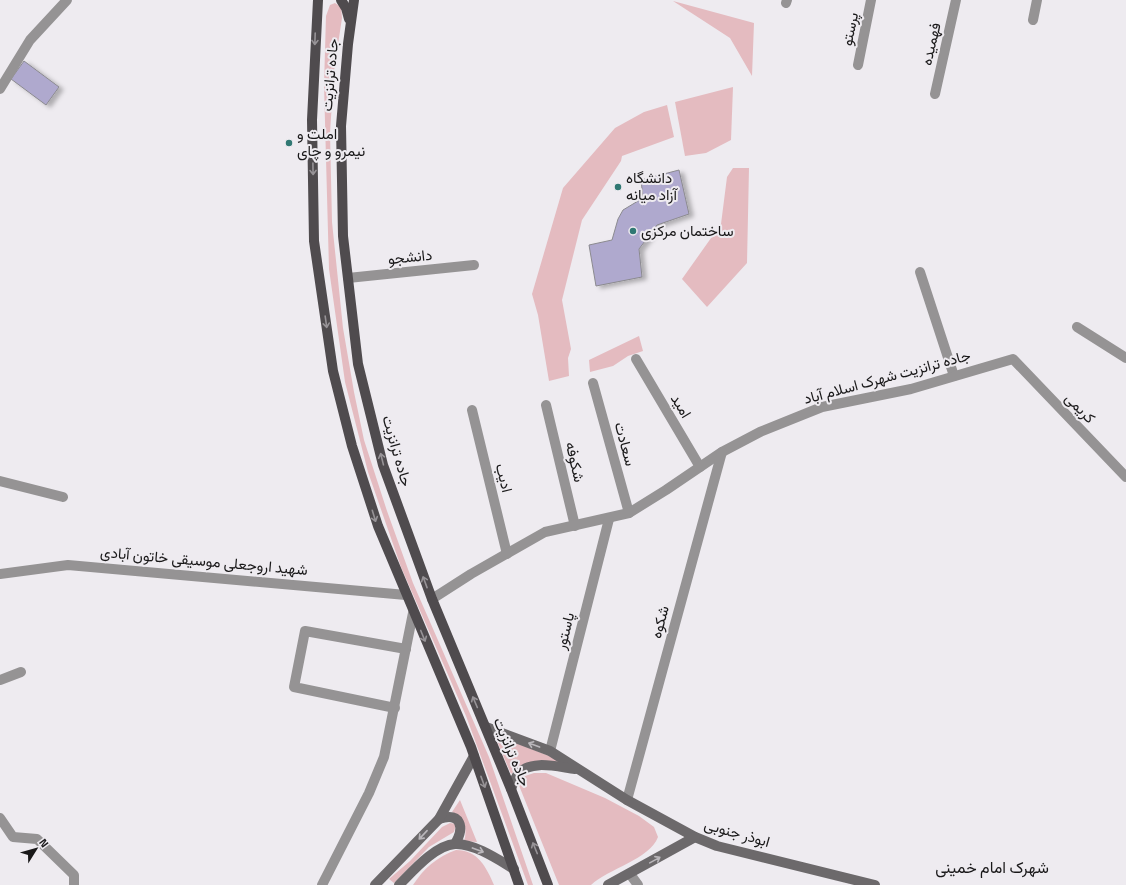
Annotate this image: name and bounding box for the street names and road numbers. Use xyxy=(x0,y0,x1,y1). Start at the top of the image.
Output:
street label: پرستو xyxy=(835,10,864,48)
street label: فهمیده xyxy=(914,20,947,68)
street label: جاده ترانزیت xyxy=(315,38,344,112)
street label: دانشجو xyxy=(387,243,433,270)
street label: جاده ترانزیت شهرک اسلام آباد xyxy=(801,343,973,410)
street label: کریمی xyxy=(1060,387,1101,429)
street label: امید xyxy=(665,389,698,422)
street label: جاده ترانزیت xyxy=(376,413,419,489)
street label: سعادت xyxy=(609,419,642,469)
street label: شکوفه xyxy=(560,439,591,485)
street label: ادیب xyxy=(490,461,519,495)
street label: شهید اروجعلی موسیقی خاتون آبادی xyxy=(99,540,309,581)
street label: شکوه xyxy=(644,603,675,641)
street label: پاستور xyxy=(549,610,580,653)
street label: جاده ترانزیت xyxy=(488,714,537,790)
street label: ابوذر جنوبی xyxy=(702,812,773,853)

